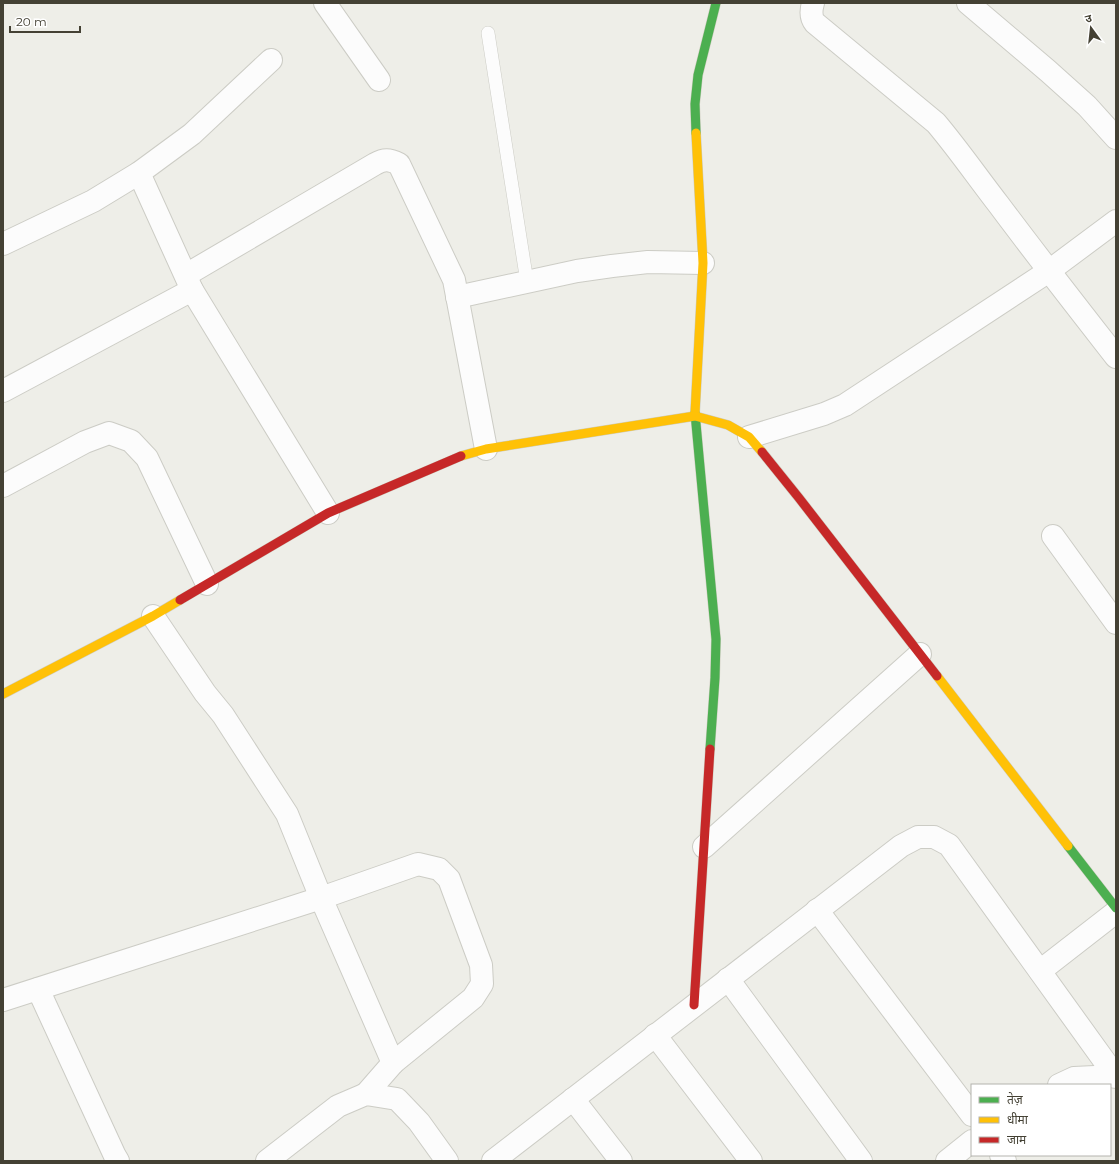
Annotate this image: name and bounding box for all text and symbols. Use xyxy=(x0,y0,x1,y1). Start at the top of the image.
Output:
scale bar xyxy=(10,8,80,34)
north arrow xyxy=(1071,8,1111,48)
text: उ xyxy=(1083,11,1094,26)
text: 20 m xyxy=(16,14,47,29)
legend xyxy=(971,1084,1111,1156)
text: तेज़ xyxy=(1007,1092,1024,1107)
text: धीमा xyxy=(1007,1112,1029,1127)
text: जाम xyxy=(1007,1132,1027,1147)

